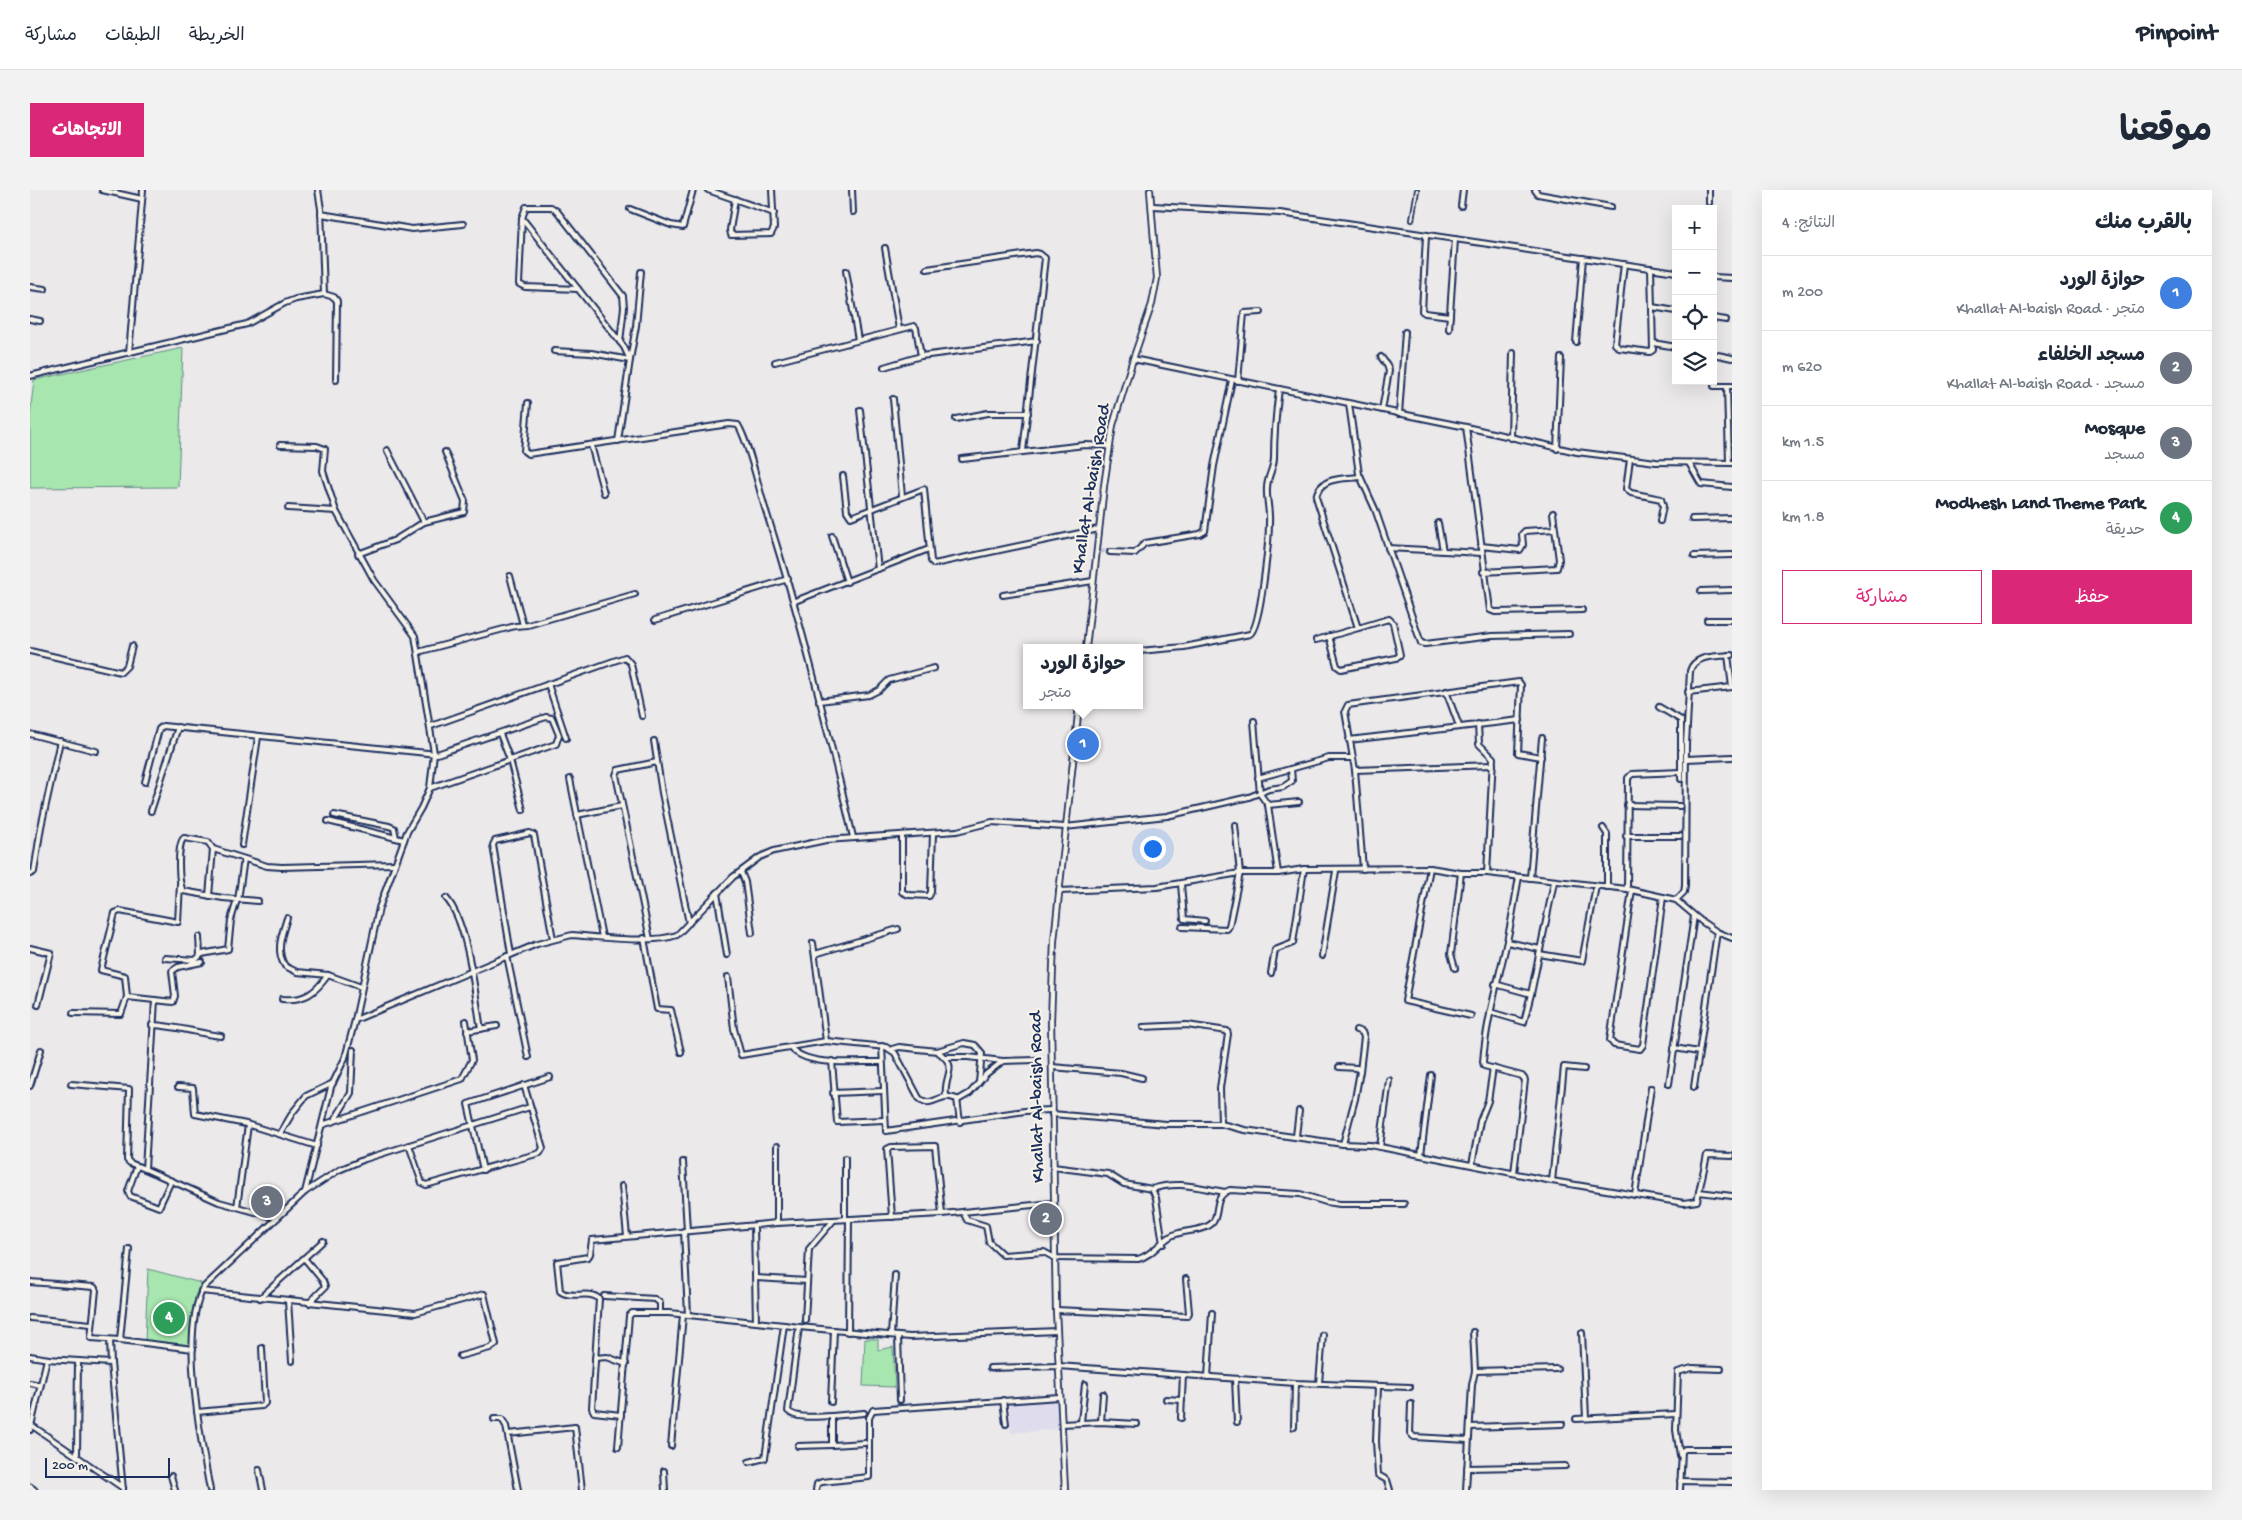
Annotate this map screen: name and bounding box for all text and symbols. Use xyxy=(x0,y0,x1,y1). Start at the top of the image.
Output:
text: Pinpoint xyxy=(2136,20,2217,49)
text: مشاركة xyxy=(25,26,77,47)
text: الطبقات xyxy=(105,26,161,47)
text: الخريطة xyxy=(189,26,245,47)
button: الاتجاهات xyxy=(30,103,144,157)
text: موقعنا xyxy=(2119,113,2212,154)
map controls xyxy=(1672,205,1717,385)
button: + xyxy=(1672,205,1717,250)
text: بالقرب منك xyxy=(2095,212,2192,237)
text: النتائج: 4 xyxy=(1782,215,1835,234)
button: − xyxy=(1672,250,1717,295)
text: حوازة الورد xyxy=(2060,270,2145,293)
text: 200 m xyxy=(1782,284,1823,303)
text: 1 xyxy=(2173,284,2179,303)
button: locate xyxy=(1672,295,1717,340)
text: متجر · Khallat Al-baish Road xyxy=(1957,301,2145,320)
button: layers xyxy=(1672,340,1717,385)
text: مسجد الخلفاء xyxy=(2038,345,2145,368)
text: 620 m xyxy=(1782,359,1822,378)
text: 2 xyxy=(2172,359,2180,378)
text: مسجد · Khallat Al-baish Road xyxy=(1947,376,2145,395)
street label: Khallat Al-baish Road xyxy=(1067,401,1117,576)
text: Mosque xyxy=(2085,418,2145,441)
text: 1.5 km xyxy=(1782,434,1824,453)
text: 3 xyxy=(2172,434,2180,453)
text: مسجد xyxy=(2104,447,2145,466)
text: Modhesh Land Theme Park xyxy=(1936,493,2145,516)
text: 1.8 km xyxy=(1782,509,1825,528)
text: 4 xyxy=(2172,509,2180,528)
text: حديقة xyxy=(2106,522,2145,541)
button: مشاركة xyxy=(1782,570,1982,624)
button: حفظ xyxy=(1992,570,2192,624)
popup xyxy=(1023,644,1143,709)
text: حوازة الورد xyxy=(1040,654,1126,677)
text: متجر xyxy=(1040,685,1072,704)
pin: 1 xyxy=(1067,725,1099,763)
your location xyxy=(1140,836,1166,862)
street label: Khallat Al-baish Road xyxy=(1025,1009,1051,1183)
pin: 3 xyxy=(251,1183,283,1221)
pin: 2 xyxy=(1030,1200,1062,1238)
pin: 4 xyxy=(153,1299,185,1337)
scale bar xyxy=(45,1455,170,1478)
text: 200 m xyxy=(52,1458,88,1475)

